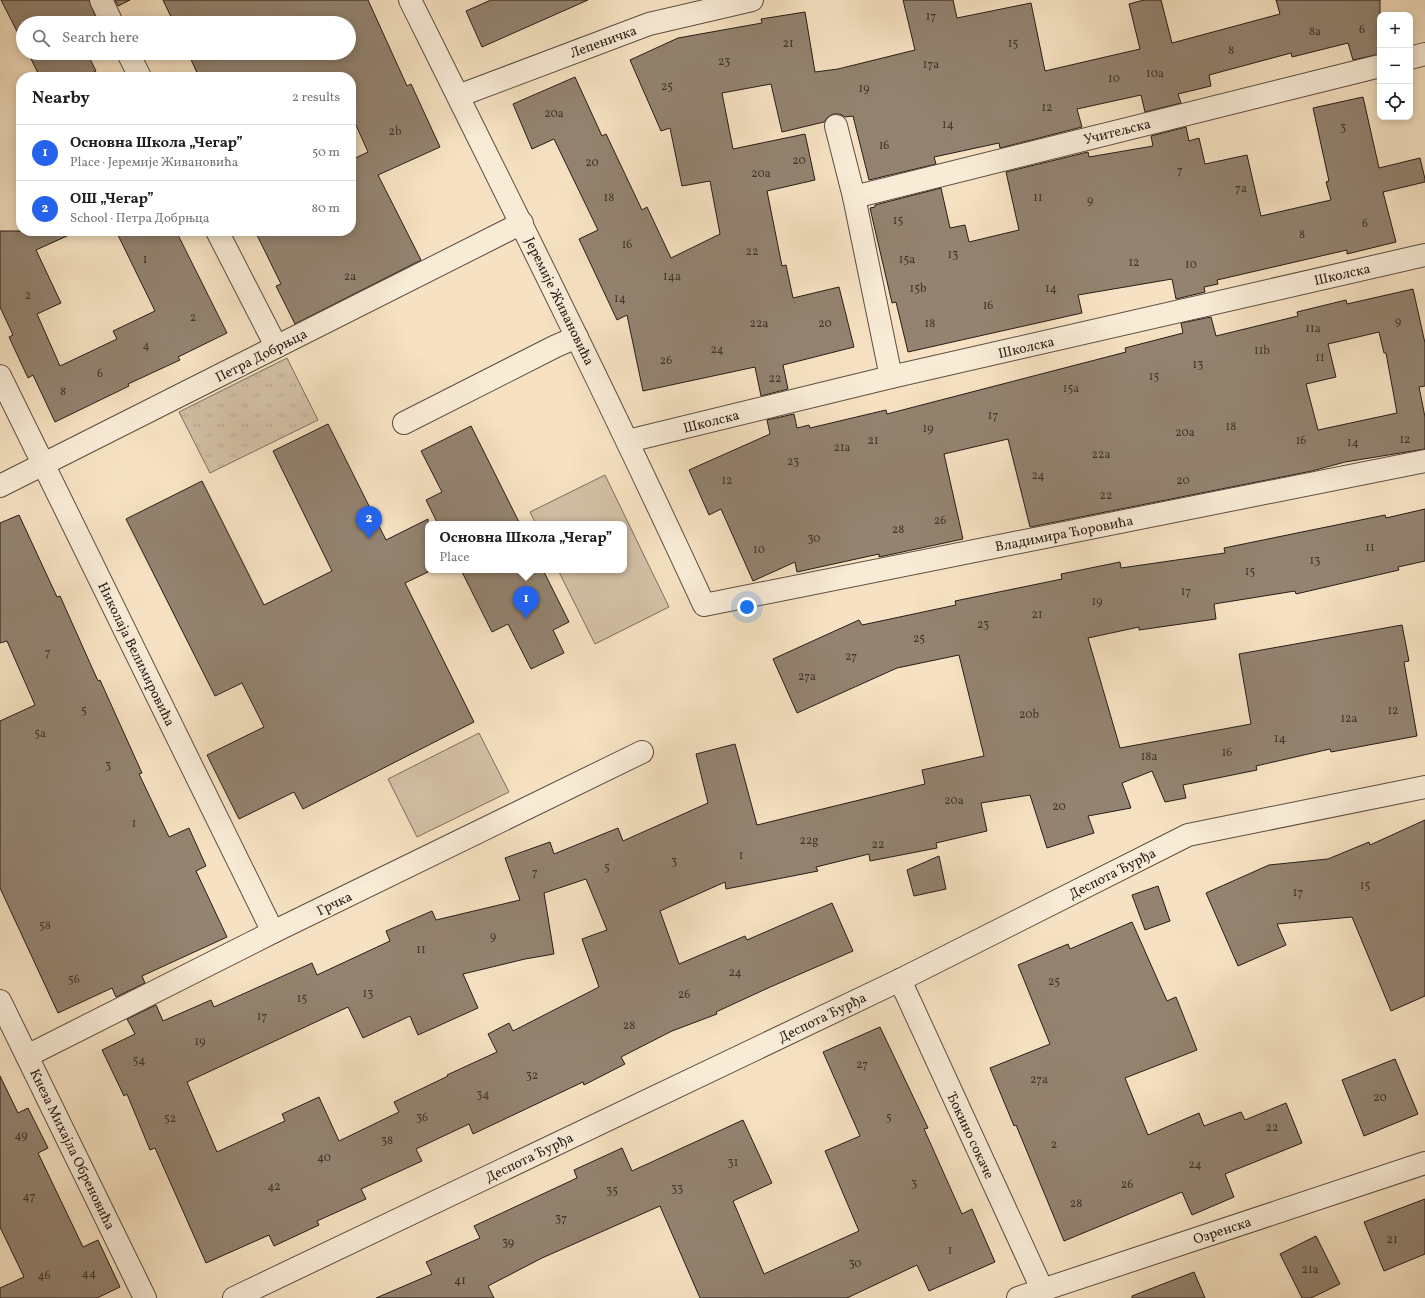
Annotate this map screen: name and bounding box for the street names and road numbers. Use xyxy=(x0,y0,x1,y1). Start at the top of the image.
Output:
street label: Лепеничка xyxy=(567,22,640,63)
street label: Учитељска xyxy=(1082,115,1153,150)
street label: Јеремије Живановића xyxy=(519,234,598,369)
street label: Школска xyxy=(1312,260,1372,291)
street label: Петра Добрњца xyxy=(212,325,311,388)
street label: Школска xyxy=(996,333,1056,364)
street label: Школска xyxy=(681,406,741,439)
street label: Владимира Ћоровића xyxy=(994,512,1135,557)
street label: Николаја Велимировића xyxy=(92,579,179,730)
street label: Деспота Ђурђа xyxy=(1066,844,1160,905)
street label: Грчка xyxy=(314,888,356,921)
street label: Деспота Ђурђа xyxy=(775,989,870,1048)
street label: Кнеза Михајла Обреновића xyxy=(24,1066,119,1233)
street label: Ђокино сокаче xyxy=(941,1089,998,1183)
street label: Деспота Ђурђа xyxy=(482,1129,577,1188)
street label: Озренска xyxy=(1191,1213,1254,1250)

